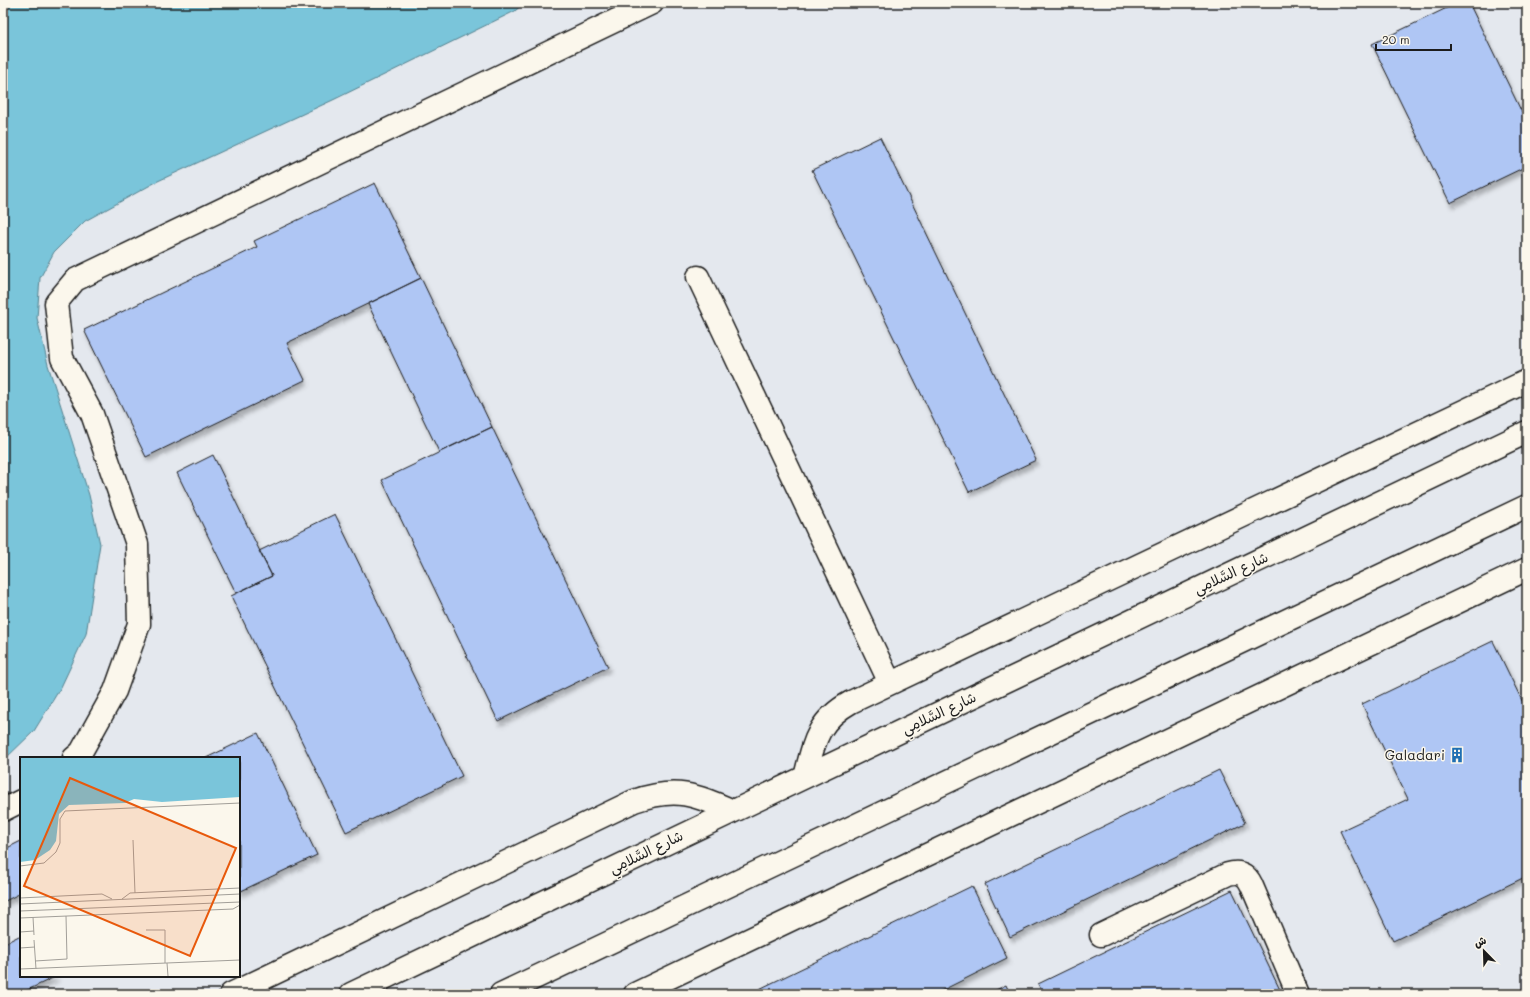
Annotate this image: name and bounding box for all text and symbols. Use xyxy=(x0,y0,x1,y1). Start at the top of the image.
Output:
scale bar xyxy=(1376,26,1451,52)
text: 20 m xyxy=(1382,31,1410,47)
street label: شارع السَّلامِي xyxy=(1190,547,1273,602)
street label: شارع السَّلامِي xyxy=(898,687,981,742)
place label: Galadari xyxy=(1385,745,1445,764)
building icon: Galadari xyxy=(1448,746,1466,764)
inset map xyxy=(20,757,240,977)
street label: شارع السَّلامِي xyxy=(606,825,688,881)
north arrow xyxy=(1464,931,1504,971)
text: ش xyxy=(1471,932,1488,951)

